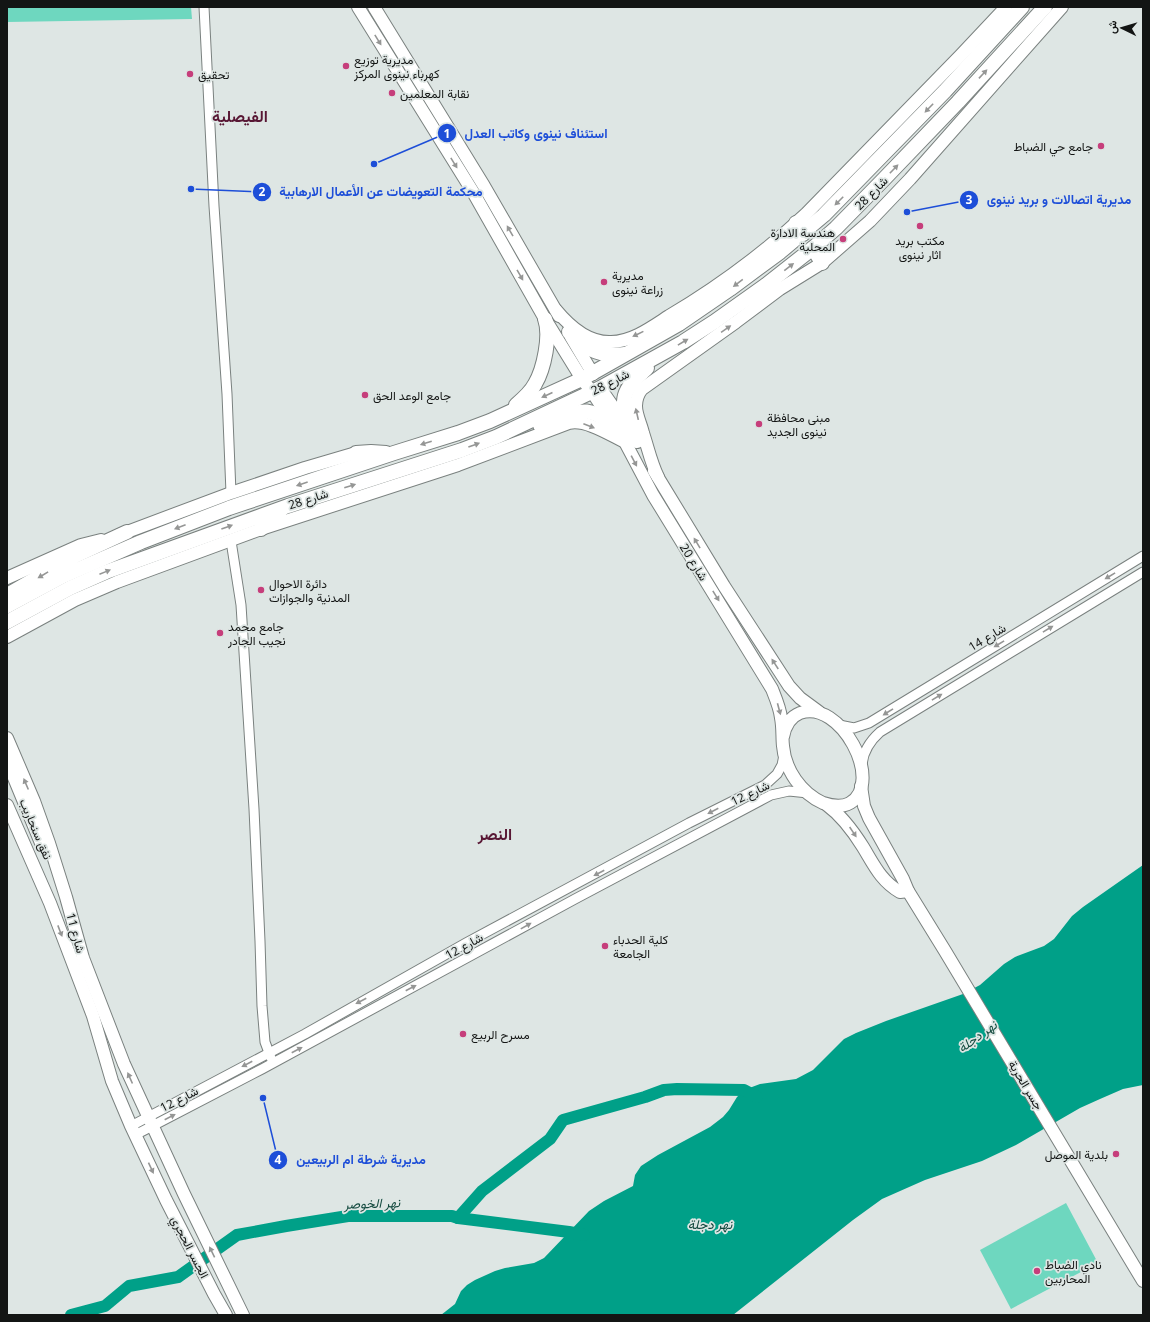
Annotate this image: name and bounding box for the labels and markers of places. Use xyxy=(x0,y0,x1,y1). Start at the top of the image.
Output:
place label: مديرية توزيع كهرباء نينوى المركز xyxy=(353,51,440,82)
marker: مديرية توزيع كهرباء نينوى المركز xyxy=(341,61,351,71)
place label: تحقيق xyxy=(198,66,230,83)
marker: تحقيق xyxy=(185,69,195,79)
place label: نقابة المعلمين xyxy=(400,85,470,102)
marker: نقابة المعلمين xyxy=(387,88,397,98)
callout: استئناف نينوى وكاتب العدل xyxy=(437,121,616,146)
place label: جامع حي الضباط xyxy=(1013,138,1093,157)
marker: جامع حي الضباط xyxy=(1096,141,1106,151)
callout: محكمة التعويضات عن الأعمال الارهابية xyxy=(252,179,491,204)
callout: مديرية اتصالات و بريد نينوى xyxy=(959,187,1140,212)
marker: مكتب بريد اثار نينوى xyxy=(915,221,925,231)
place label: هندسة الادارة المحلية xyxy=(771,224,835,255)
place label: مكتب بريد اثار نينوى xyxy=(895,232,945,263)
marker: هندسة الادارة المحلية xyxy=(838,234,848,244)
place label: مديرية زراعة نينوى xyxy=(612,267,663,298)
marker: مديرية زراعة نينوى xyxy=(599,277,609,287)
place label: جامع الوعد الحق xyxy=(373,387,451,405)
marker: جامع الوعد الحق xyxy=(360,390,370,400)
place label: مبنى محافظة نينوى الجديد xyxy=(767,409,830,440)
marker: مبنى محافظة نينوى الجديد xyxy=(754,419,764,429)
place label: دائرة الاحوال المدنية والجوازات xyxy=(269,575,350,606)
marker: دائرة الاحوال المدنية والجوازات xyxy=(256,585,266,595)
place label: جامع محمد نجيب الجادر xyxy=(227,618,286,649)
marker: جامع محمد نجيب الجادر xyxy=(215,628,225,638)
place label: كلية الحدباء الجامعة xyxy=(613,931,668,962)
marker: كلية الحدباء الجامعة xyxy=(600,941,610,951)
place label: مسرح الربيع xyxy=(471,1026,530,1044)
marker: مسرح الربيع xyxy=(458,1029,468,1039)
place label: بلدية الموصل xyxy=(1045,1146,1108,1163)
callout: مديرية شرطة ام الربيعين xyxy=(268,1147,433,1172)
marker: بلدية الموصل xyxy=(1111,1149,1121,1159)
place label: نادي الضباط المحاربين xyxy=(1045,1256,1102,1287)
marker: نادي الضباط المحاربين xyxy=(1032,1266,1042,1276)

